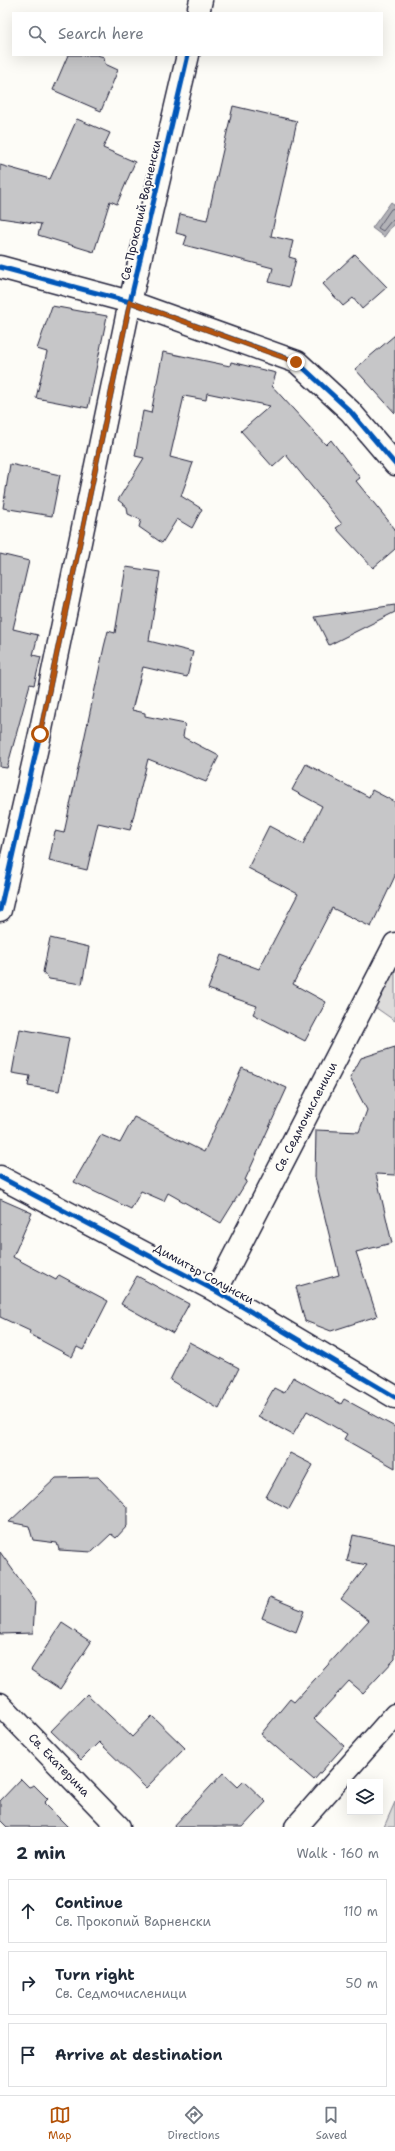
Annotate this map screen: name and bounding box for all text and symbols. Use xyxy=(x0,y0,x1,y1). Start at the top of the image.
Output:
search box xyxy=(12,12,383,56)
icon: search xyxy=(26,23,48,45)
text: Search here xyxy=(58,24,144,44)
street label: Св. Прокопий Варненски xyxy=(117,138,165,282)
route end xyxy=(287,353,305,371)
route start xyxy=(31,725,49,743)
street label: Св. Седмочисленици xyxy=(271,1059,341,1175)
street label: Димитър Солунски xyxy=(151,1240,257,1308)
street label: Св. Екатерина xyxy=(25,1730,94,1801)
map controls xyxy=(347,1779,383,1815)
button: layers xyxy=(347,1779,383,1815)
text: 2 min xyxy=(16,1842,66,1864)
text: Walk · 160 m xyxy=(297,1845,379,1862)
text: Continue xyxy=(55,1893,123,1913)
icon: ahead xyxy=(17,1900,39,1922)
text: 110 m xyxy=(343,1903,378,1920)
text: Св. Прокопий Варненски xyxy=(55,1913,211,1930)
text: Turn right xyxy=(55,1965,135,1985)
icon: right xyxy=(17,1972,39,1994)
text: 50 m xyxy=(345,1975,378,1992)
text: Св. Седмочисленици xyxy=(55,1985,187,2002)
icon: arrive xyxy=(17,2044,39,2066)
text: Arrive at destination xyxy=(55,2045,223,2065)
tab: Map xyxy=(48,2104,72,2143)
tab: Directions xyxy=(167,2104,220,2143)
tab: Saved xyxy=(316,2104,347,2143)

